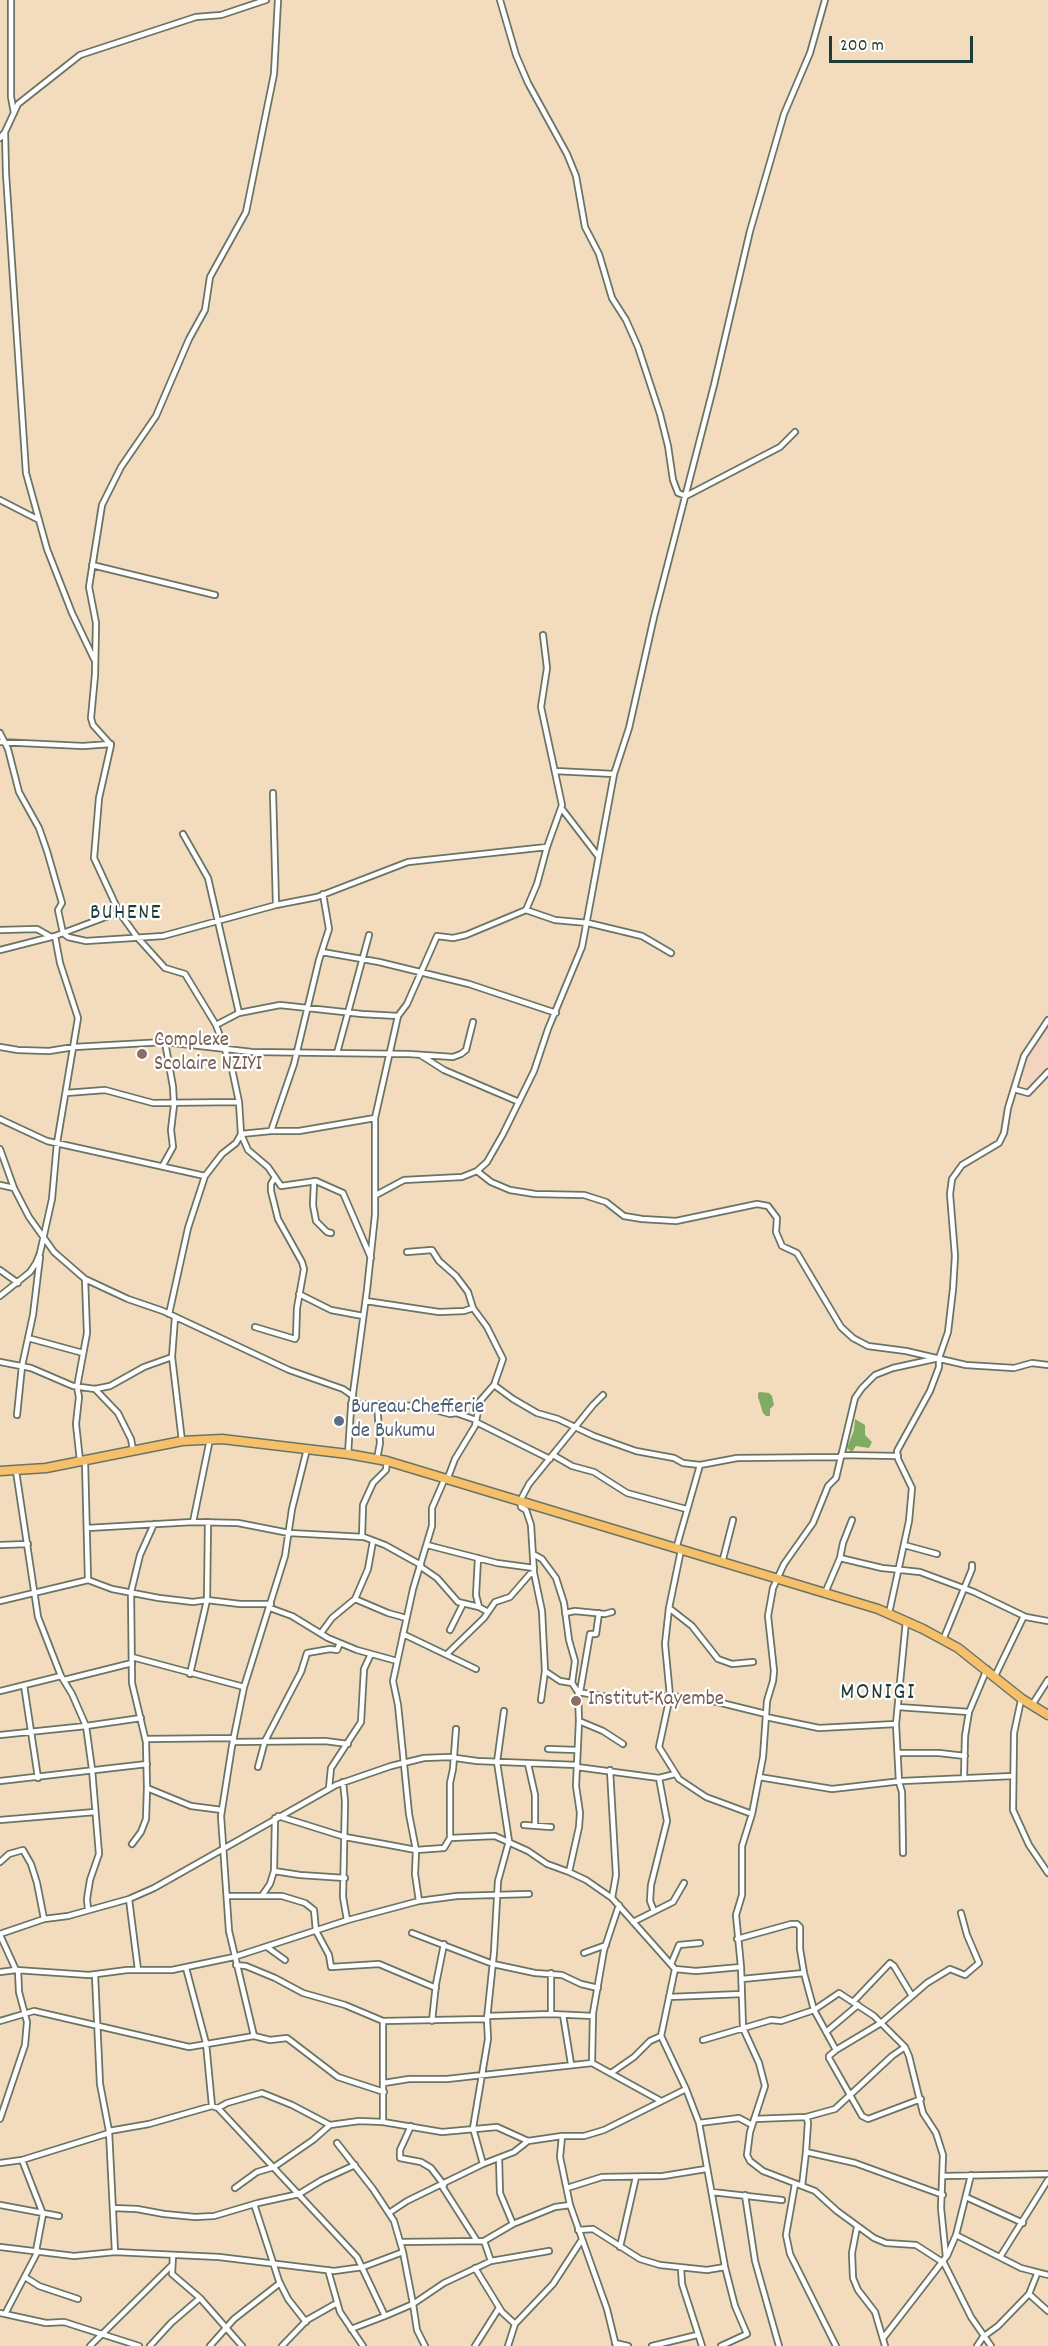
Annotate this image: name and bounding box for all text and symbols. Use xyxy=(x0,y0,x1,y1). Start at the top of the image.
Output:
scale bar xyxy=(832,24,976,62)
text: 200 m xyxy=(840,34,884,59)
district label: BUHENE xyxy=(90,902,162,928)
place label: Complexe Scolaire NZIYI xyxy=(154,1029,262,1079)
marker: Complexe Scolaire NZIYI xyxy=(135,1047,149,1061)
place label: Bureau Chefferie de Bukumu xyxy=(351,1396,484,1446)
marker: Bureau Chefferie de Bukumu xyxy=(332,1414,346,1428)
district label: MONIGI xyxy=(840,1681,916,1709)
place label: Institut Kayembe xyxy=(588,1688,724,1714)
marker: Institut Kayembe xyxy=(569,1694,583,1708)

